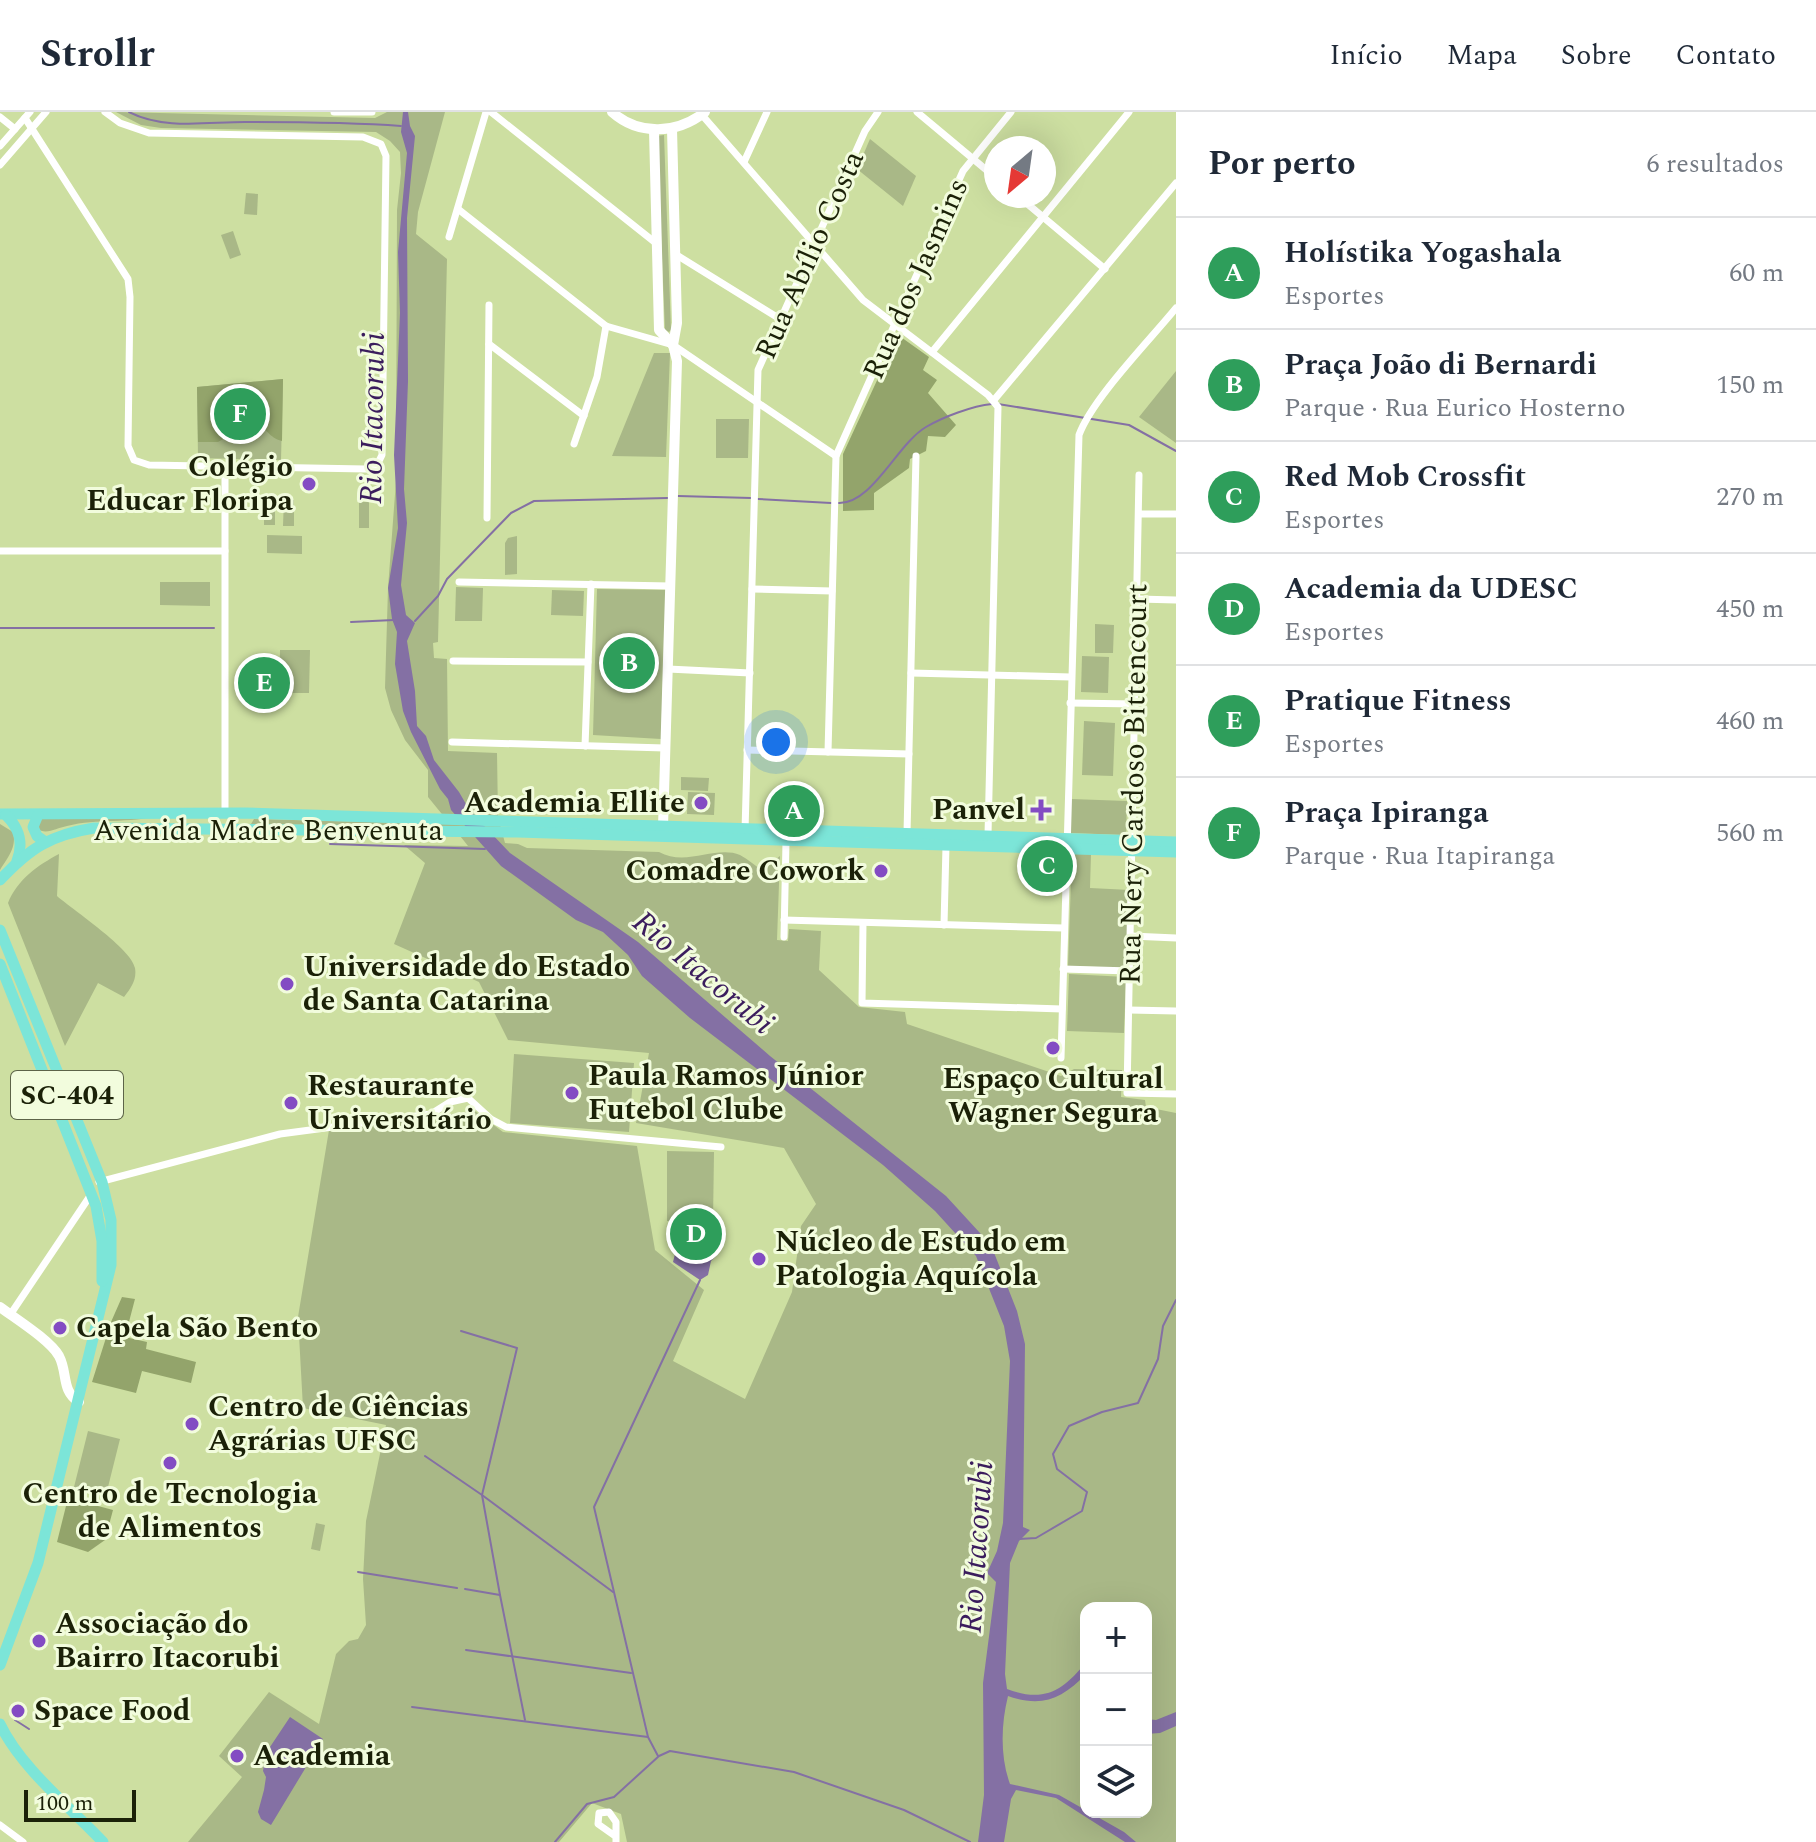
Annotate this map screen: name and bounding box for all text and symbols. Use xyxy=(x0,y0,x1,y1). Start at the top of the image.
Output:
text: Strollr xyxy=(40,26,155,84)
text: Início xyxy=(1329,34,1403,77)
text: Mapa xyxy=(1447,34,1517,77)
text: Sobre xyxy=(1561,34,1632,77)
text: Contato xyxy=(1676,34,1776,77)
north arrow xyxy=(984,136,1056,208)
text: Por perto xyxy=(1208,138,1356,190)
street label: Rua Abílio Costa xyxy=(743,143,877,367)
text: 6 resultados xyxy=(1646,144,1784,184)
street label: Rua dos Jasmins xyxy=(851,171,981,387)
text: Holístika Yogashala xyxy=(1284,230,1562,276)
text: A xyxy=(1224,253,1244,293)
text: 60 m xyxy=(1729,253,1784,293)
text: Esportes xyxy=(1284,276,1384,316)
water label: Rio Itacorubi xyxy=(347,331,399,505)
text: Praça João di Bernardi xyxy=(1284,342,1597,388)
text: B xyxy=(1225,365,1243,405)
text: 150 m xyxy=(1716,365,1784,405)
pin: F xyxy=(214,384,266,444)
text: Parque · Rua Eurico Hosterno xyxy=(1284,388,1626,428)
place label: Colégio Educar Floripa xyxy=(86,444,294,524)
text: Red Mob Crossfit xyxy=(1284,454,1526,500)
marker: Colégio Educar Floripa xyxy=(300,475,318,493)
text: C xyxy=(1225,477,1243,517)
text: 270 m xyxy=(1716,477,1784,517)
text: Esportes xyxy=(1284,500,1384,540)
text: Academia da UDESC xyxy=(1284,566,1578,612)
street label: Rua Nery Cardoso Bittencourt xyxy=(1108,583,1160,985)
text: D xyxy=(1224,589,1244,629)
text: 450 m xyxy=(1716,589,1784,629)
text: Esportes xyxy=(1284,612,1384,652)
pin: B xyxy=(603,633,655,693)
pin: E xyxy=(238,653,290,713)
text: Pratique Fitness xyxy=(1284,678,1512,724)
text: E xyxy=(1225,701,1243,741)
text: 460 m xyxy=(1716,701,1784,741)
your location xyxy=(756,722,796,762)
text: Esportes xyxy=(1284,724,1384,764)
place label: Academia Ellite xyxy=(464,780,685,826)
pin: A xyxy=(768,781,820,841)
place label: Panvel xyxy=(932,787,1025,833)
text: Praça Ipiranga xyxy=(1284,790,1489,836)
marker: Academia Ellite xyxy=(692,794,710,812)
marker: Panvel xyxy=(1032,801,1050,819)
street label: Avenida Madre Benvenuta xyxy=(93,808,443,854)
text: F xyxy=(1226,813,1242,853)
text: 560 m xyxy=(1716,813,1784,853)
pin: C xyxy=(1021,836,1073,896)
text: Parque · Rua Itapiranga xyxy=(1284,836,1555,876)
place label: Comadre Cowork xyxy=(625,848,865,894)
marker: Comadre Cowork xyxy=(872,862,890,880)
water label: Rio Itacorubi xyxy=(621,899,785,1047)
place label: Universidade do Estado de Santa Catarina xyxy=(303,944,630,1024)
marker: Universidade do Estado de Santa Catarina xyxy=(278,975,296,993)
marker: Espaço Cultural Wagner Segura xyxy=(1044,1039,1062,1057)
place label: Paula Ramos Júnior Futebol Clube xyxy=(588,1053,864,1133)
place label: Espaço Cultural Wagner Segura xyxy=(942,1056,1164,1136)
place label: Restaurante Universitário xyxy=(307,1063,492,1143)
road number: SC-404 xyxy=(11,1071,123,1119)
marker: Paula Ramos Júnior Futebol Clube xyxy=(563,1084,581,1102)
marker: Restaurante Universitário xyxy=(282,1094,300,1112)
pin: D xyxy=(670,1204,722,1264)
place label: Núcleo de Estudo em Patologia Aquícola xyxy=(775,1219,1066,1299)
marker: Núcleo de Estudo em Patologia Aquícola xyxy=(750,1250,768,1268)
place label: Capela São Bento xyxy=(76,1305,318,1351)
marker: Capela São Bento xyxy=(51,1319,69,1337)
place label: Centro de Ciências Agrárias UFSC xyxy=(208,1384,469,1464)
marker: Centro de Ciências Agrárias UFSC xyxy=(183,1415,201,1433)
marker: Centro de Tecnologia de Alimentos xyxy=(161,1454,179,1472)
water label: Rio Itacorubi xyxy=(947,1459,1007,1635)
place label: Centro de Tecnologia de Alimentos xyxy=(23,1471,318,1551)
place label: Associação do Bairro Itacorubi xyxy=(55,1601,279,1681)
map controls xyxy=(1080,1602,1152,1818)
button: + xyxy=(1080,1602,1152,1674)
marker: Associação do Bairro Itacorubi xyxy=(30,1632,48,1650)
button: − xyxy=(1080,1674,1152,1746)
place label: Space Food xyxy=(34,1688,191,1734)
marker: Space Food xyxy=(9,1702,27,1720)
place label: Academia xyxy=(253,1733,391,1779)
button: layers xyxy=(1080,1746,1152,1818)
marker: Academia xyxy=(228,1747,246,1765)
scale bar xyxy=(24,1786,136,1822)
text: 100 m xyxy=(36,1787,93,1820)

